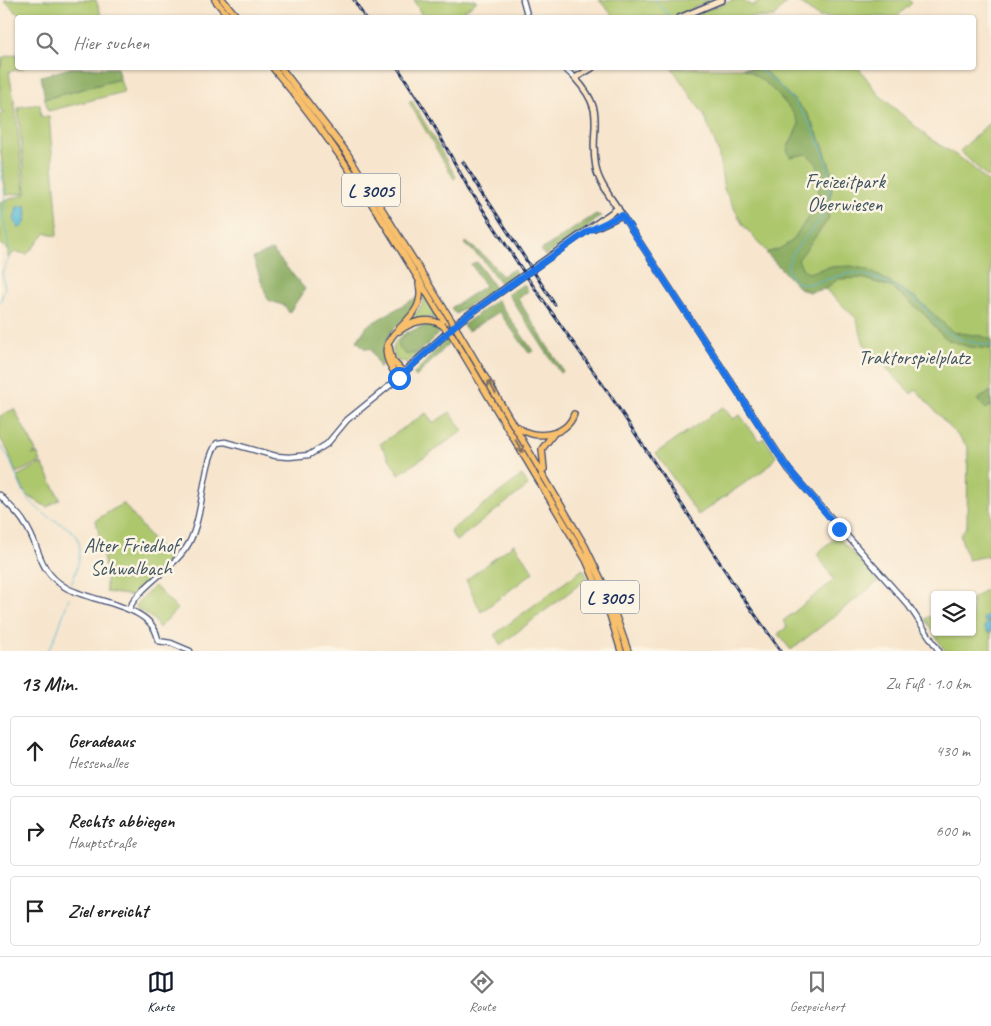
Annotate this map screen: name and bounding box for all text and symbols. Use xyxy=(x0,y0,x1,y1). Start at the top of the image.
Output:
search box xyxy=(15,15,976,70)
icon: search xyxy=(33,29,61,57)
text: Hier suchen xyxy=(73,31,149,55)
park label: Freizeitpark Oberwiesen xyxy=(805,169,886,217)
road number: L 3005 xyxy=(342,174,400,206)
park label: Traktorspielplatz xyxy=(858,345,972,370)
route start xyxy=(388,367,411,390)
one-way arrow xyxy=(486,380,496,394)
one-way arrow xyxy=(514,438,524,452)
route end xyxy=(828,518,851,541)
park label: Alter Friedhof Schwalbach xyxy=(84,533,183,581)
road number: L 3005 xyxy=(581,580,639,614)
map controls xyxy=(931,591,976,636)
button: layers xyxy=(931,591,976,636)
text: 13 Min. xyxy=(20,671,77,697)
text: Zu Fuß · 1.0 km xyxy=(886,674,971,694)
text: Geradeaus xyxy=(68,729,135,753)
icon: ahead xyxy=(21,737,49,765)
text: 430 m xyxy=(936,741,970,761)
text: Hessenallee xyxy=(68,753,128,773)
text: Rechts abbiegen xyxy=(68,809,174,833)
icon: right xyxy=(21,817,49,845)
text: 600 m xyxy=(936,821,970,841)
text: Hauptstraße xyxy=(68,833,136,853)
icon: arrive xyxy=(21,897,49,925)
text: Ziel erreicht xyxy=(68,899,148,923)
tab: Karte xyxy=(147,968,175,1015)
tab: Route xyxy=(468,968,496,1015)
tab: Gespeichert xyxy=(790,968,844,1015)

